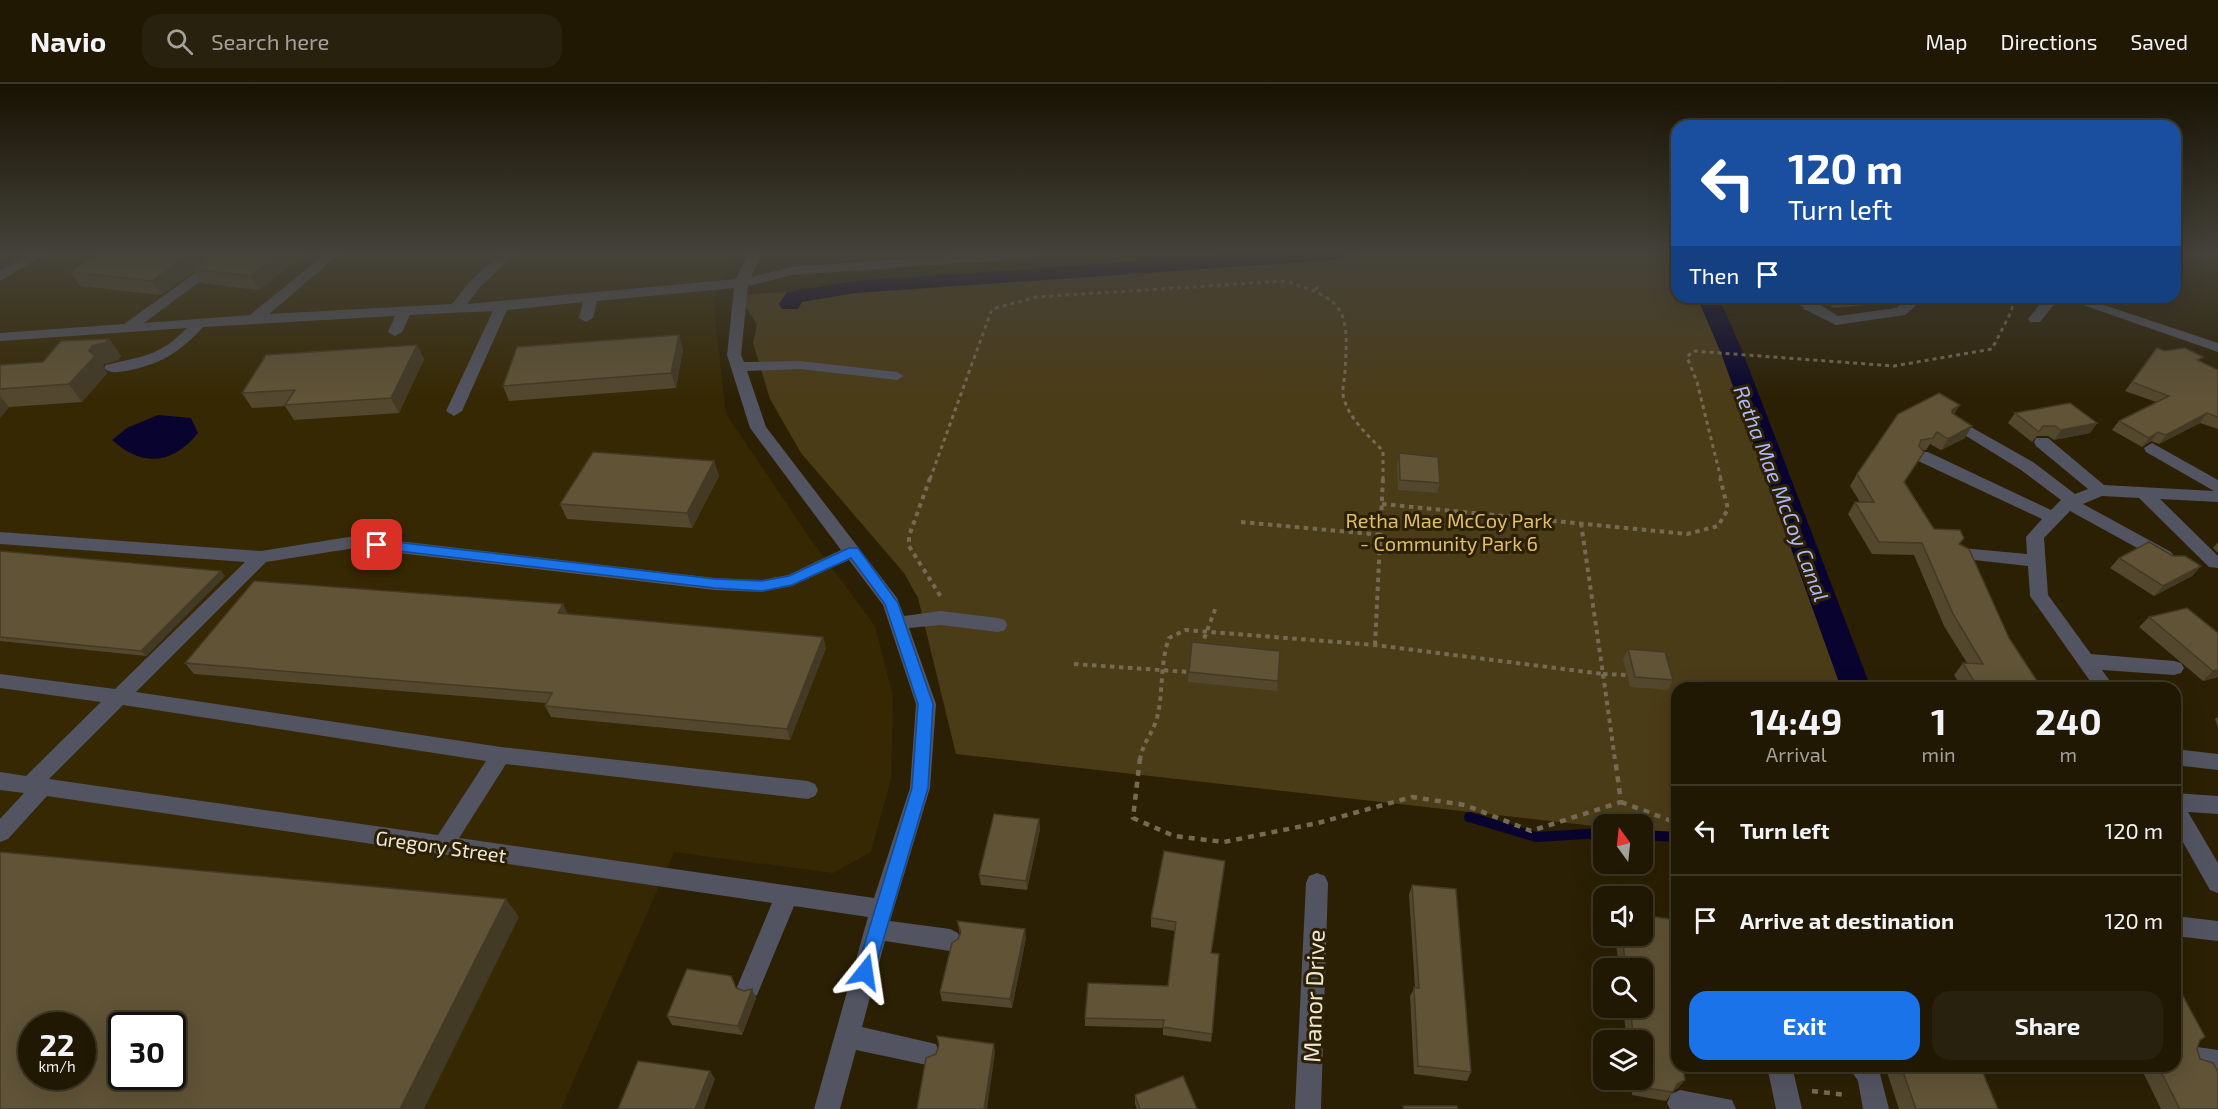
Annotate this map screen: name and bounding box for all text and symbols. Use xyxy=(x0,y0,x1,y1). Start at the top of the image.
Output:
search box xyxy=(142,14,562,68)
text: Navio xyxy=(30,24,106,58)
icon: search xyxy=(163,25,196,58)
text: Search here xyxy=(211,28,329,54)
text: Map xyxy=(1925,29,1968,54)
text: Directions xyxy=(2001,29,2097,54)
text: Saved xyxy=(2130,29,2188,54)
text: 120 m xyxy=(1788,142,1903,192)
icon: left xyxy=(1689,144,1767,222)
text: Turn left xyxy=(1788,193,1892,225)
icon: arrive xyxy=(1751,258,1784,291)
text: Then xyxy=(1689,262,1739,288)
water label: Retha Mae McCoy Canal xyxy=(1728,381,1835,605)
park label: Retha Mae McCoy Park - Community Park 6 xyxy=(1346,508,1552,555)
pin xyxy=(351,519,402,570)
icon: arrive xyxy=(360,528,393,561)
text: 14:49 xyxy=(1750,699,1842,742)
text: 1 xyxy=(1931,699,1946,742)
text: 240 xyxy=(2035,699,2102,742)
text: Arrival xyxy=(1766,742,1827,766)
text: min xyxy=(1922,742,1956,766)
text: m xyxy=(2060,742,2077,766)
north arrow xyxy=(1593,814,1653,874)
map controls xyxy=(1593,814,1653,1090)
icon: left xyxy=(1689,814,1722,847)
text: Turn left xyxy=(1740,817,1829,843)
text: 120 m xyxy=(2104,817,2163,843)
street label: Gregory Street xyxy=(374,825,508,867)
button: sound xyxy=(1593,886,1653,946)
icon: arrive xyxy=(1689,904,1722,937)
text: Arrive at destination xyxy=(1740,907,1954,933)
text: 120 m xyxy=(2104,907,2163,933)
street label: Manor Drive xyxy=(1296,929,1330,1063)
position arrow xyxy=(833,940,897,1004)
button: search xyxy=(1593,958,1653,1018)
button: Exit xyxy=(1689,991,1920,1060)
button: Share xyxy=(1932,991,2163,1060)
speed limit sign: 30 xyxy=(108,1012,186,1090)
text: 22 xyxy=(40,1026,74,1062)
button: layers xyxy=(1593,1030,1653,1090)
text: km/h xyxy=(38,1057,76,1075)

